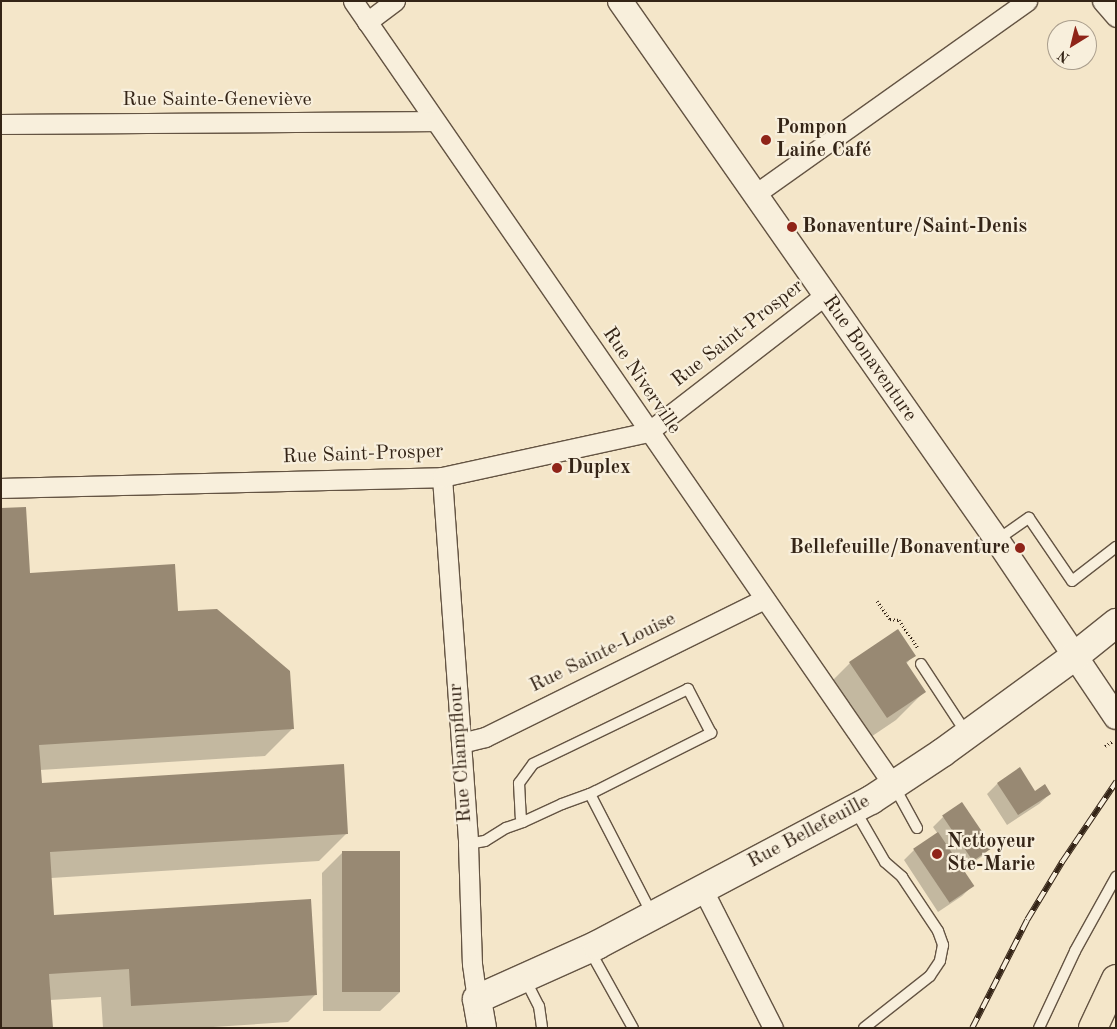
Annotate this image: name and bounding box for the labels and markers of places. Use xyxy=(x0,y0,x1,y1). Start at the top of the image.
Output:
place label: Pompon Laine Café xyxy=(776,116,871,163)
marker: Pompon Laine Café xyxy=(760,134,772,146)
place label: Bonaventure/Saint-Denis xyxy=(802,215,1027,239)
marker: Bonaventure/Saint-Denis xyxy=(786,221,798,233)
place label: Duplex xyxy=(567,456,631,480)
marker: Duplex xyxy=(551,462,563,474)
place label: Bellefeuille/Bonaventure xyxy=(789,536,1010,560)
marker: Bellefeuille/Bonaventure xyxy=(1014,542,1026,554)
place label: Nettoyeur Ste-Marie xyxy=(947,830,1036,877)
marker: Nettoyeur Ste-Marie xyxy=(931,848,943,860)

